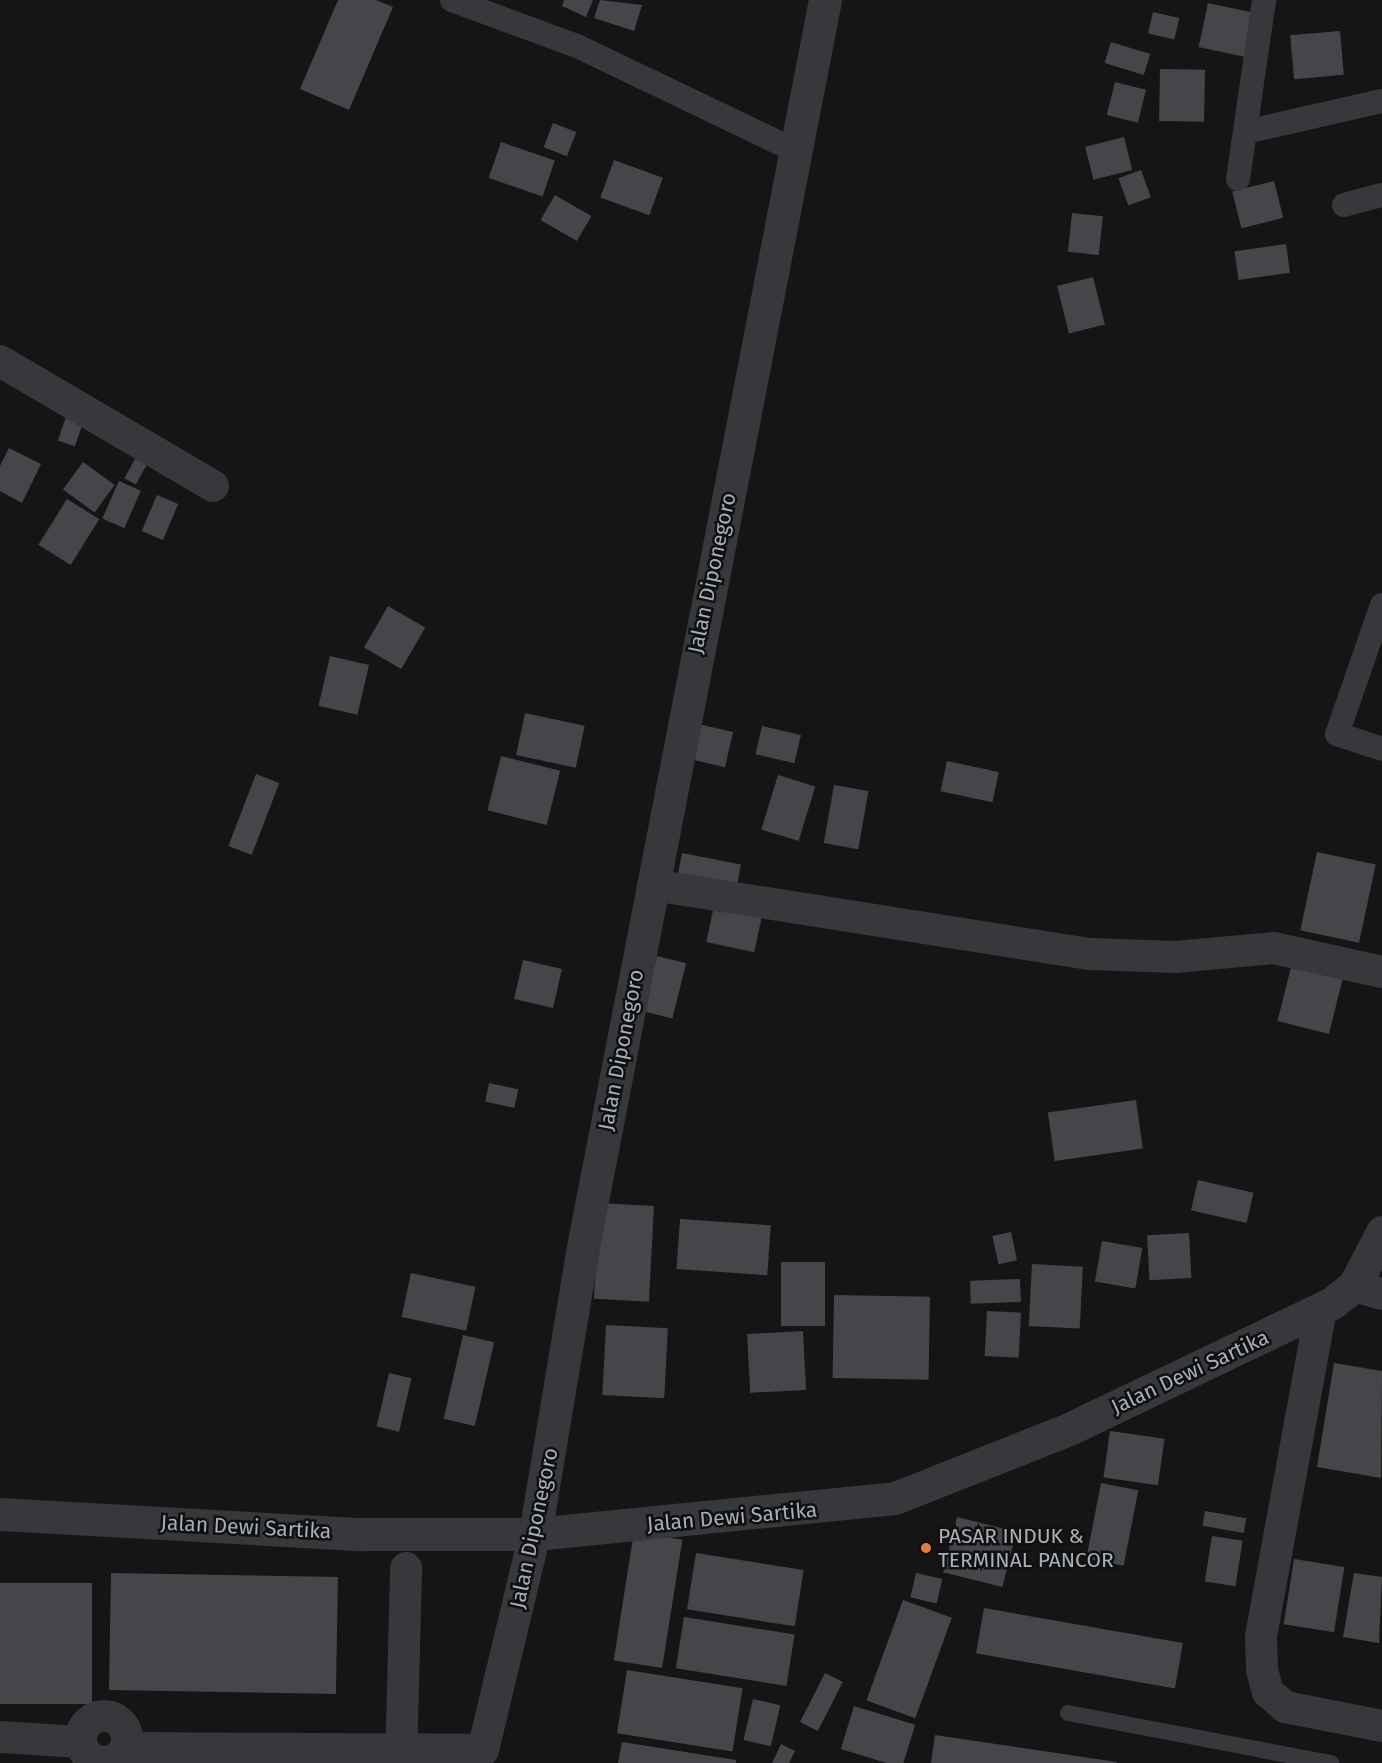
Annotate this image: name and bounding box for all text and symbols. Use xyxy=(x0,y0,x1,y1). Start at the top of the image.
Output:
street label: Jalan Diponegoro xyxy=(683,490,741,656)
street label: Jalan Diponegoro xyxy=(593,967,649,1133)
street label: Jalan Dewi Sartika xyxy=(1107,1324,1273,1420)
street label: Jalan Diponegoro xyxy=(505,1445,563,1611)
street label: Jalan Dewi Sartika xyxy=(646,1497,818,1537)
street label: Jalan Dewi Sartika xyxy=(160,1510,332,1544)
place label: PASAR INDUK & TERMINAL PANCOR xyxy=(938,1523,1114,1573)
marker: PASAR INDUK & TERMINAL PANCOR xyxy=(919,1541,933,1555)

